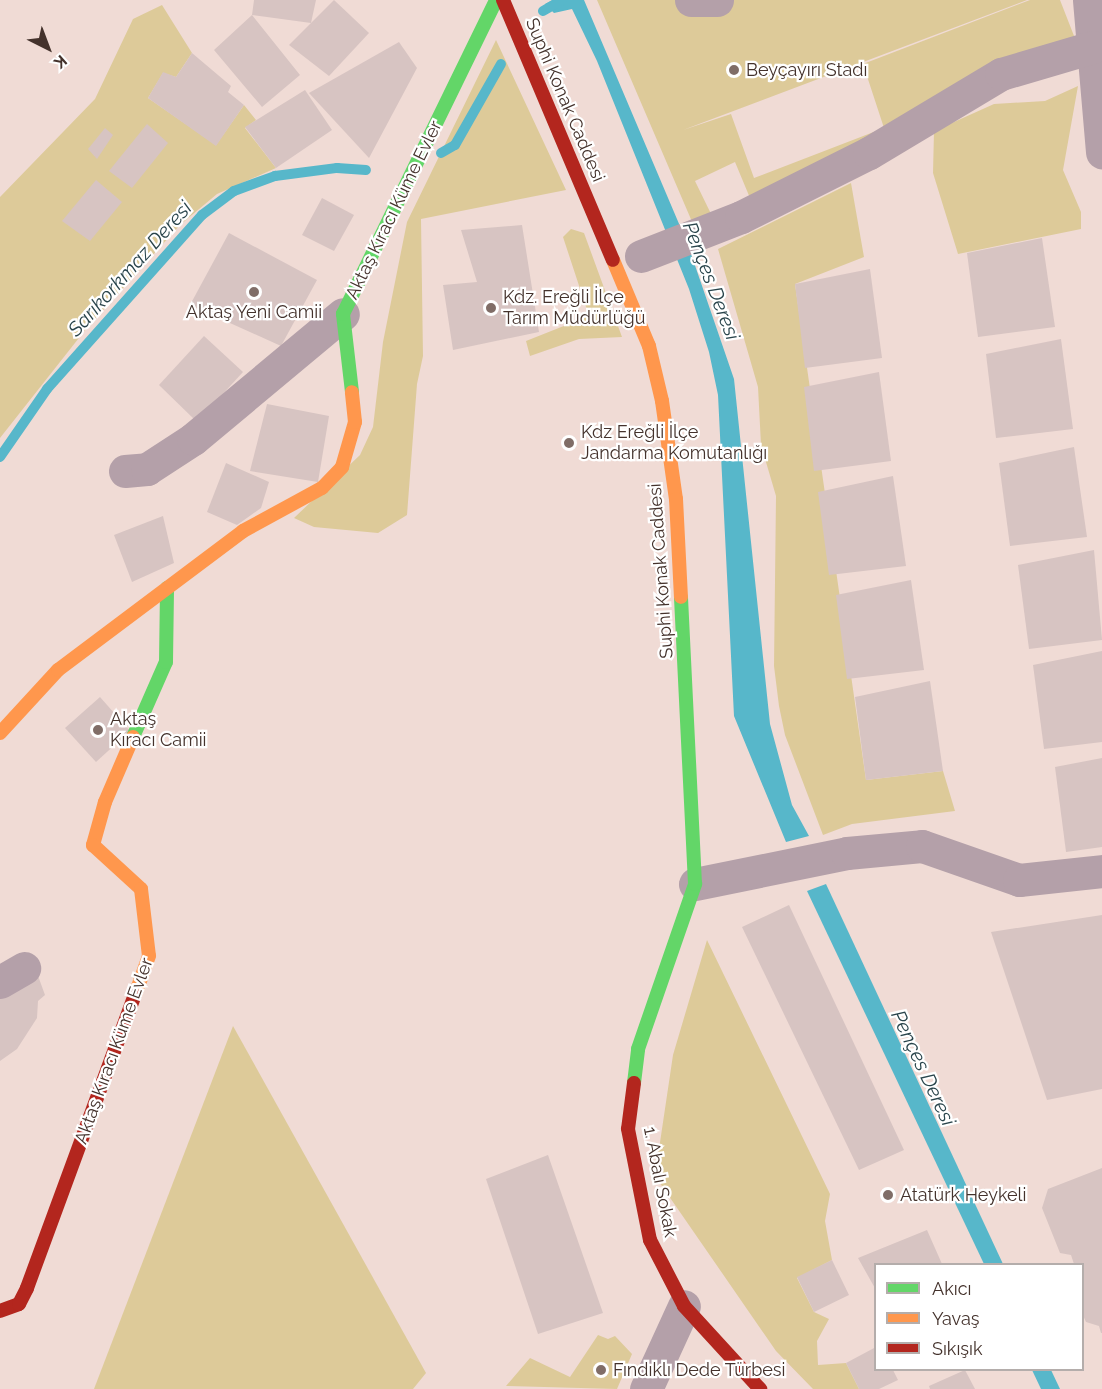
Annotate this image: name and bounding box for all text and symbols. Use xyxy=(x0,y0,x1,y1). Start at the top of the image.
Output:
street label: Suphi Konak Caddesi xyxy=(521,15,609,185)
north arrow xyxy=(18,18,78,78)
text: K xyxy=(50,51,71,72)
place label: Beyçayırı Stadı xyxy=(746,59,867,81)
marker: Beyçayırı Stadı xyxy=(727,63,741,77)
street label: Aktaş Kıracı Küme Evler xyxy=(341,117,447,303)
water label: Sarıkorkmaz Deresi xyxy=(63,196,197,342)
water label: Pençes Deresi xyxy=(677,218,745,344)
marker: Aktaş Yeni Camii xyxy=(247,285,261,299)
place label: Kdz. Ereğli İlçe Tarım Müdürlüğü xyxy=(503,287,645,330)
place label: Aktaş Yeni Camii xyxy=(185,301,323,323)
marker: Kdz. Ereğli İlçe Tarım Müdürlüğü xyxy=(484,301,498,315)
place label: Kdz Ereğli İlçe Jandarma Komutanlığı xyxy=(581,422,767,464)
marker: Kdz Ereğli İlçe Jandarma Komutanlığı xyxy=(562,436,576,450)
street label: Suphi Konak Caddesi xyxy=(644,483,678,659)
place label: Aktaş Kıracı Camii xyxy=(110,709,207,752)
marker: Aktaş Kıracı Camii xyxy=(91,723,105,737)
street label: Aktaş Kıracı Küme Evler xyxy=(70,955,158,1147)
water label: Pençes Deresi xyxy=(886,1006,960,1130)
street label: 1. Abalı Sokak xyxy=(639,1125,681,1239)
place label: Atatürk Heykeli xyxy=(900,1184,1026,1206)
marker: Atatürk Heykeli xyxy=(881,1188,895,1202)
legend xyxy=(874,1263,1084,1371)
text: Akıcı xyxy=(932,1278,971,1299)
text: Yavaş xyxy=(932,1308,979,1329)
text: Sıkışık xyxy=(932,1338,982,1359)
place label: Fındıklı Dede Türbesi xyxy=(613,1359,786,1381)
marker: Fındıklı Dede Türbesi xyxy=(594,1363,608,1377)

